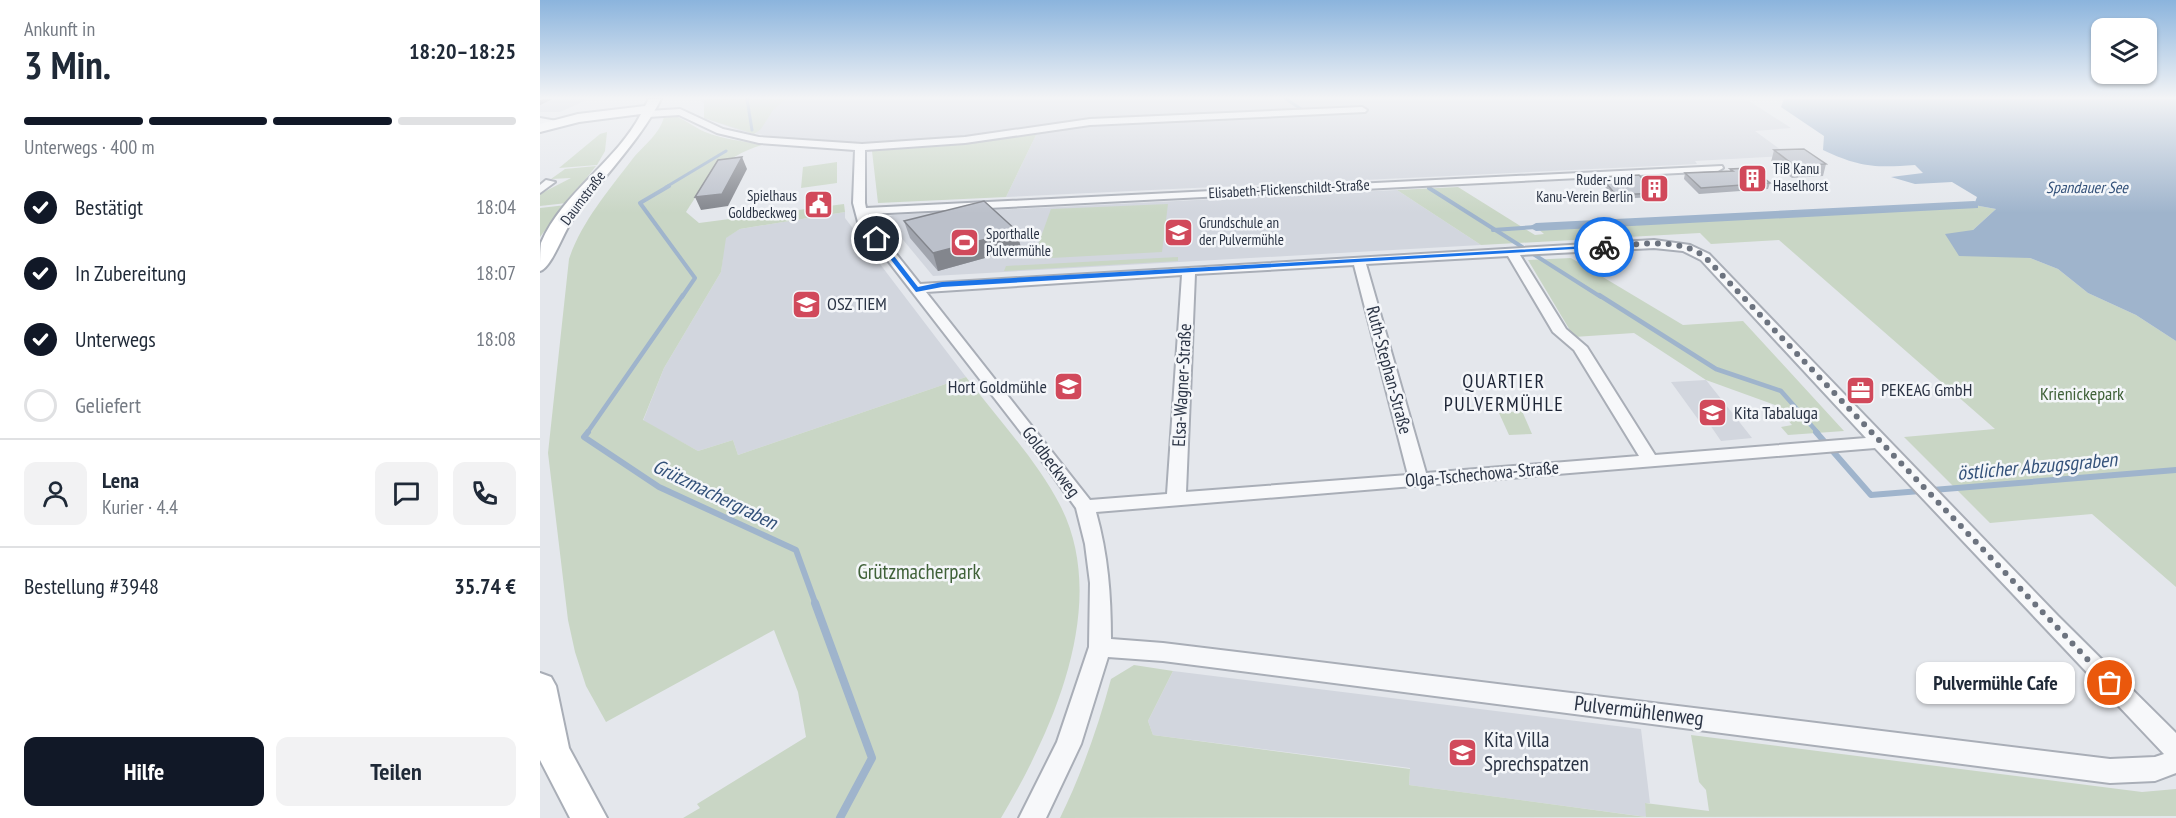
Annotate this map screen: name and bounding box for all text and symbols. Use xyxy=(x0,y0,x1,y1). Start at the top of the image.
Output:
text: Ankunft in xyxy=(24,16,95,42)
map controls xyxy=(2091,18,2157,84)
button: layers xyxy=(2091,18,2157,84)
text: 18:20–18:25 xyxy=(409,37,516,65)
text: 3 Min. xyxy=(24,39,111,90)
text: Unterwegs · 400 m xyxy=(24,134,154,160)
place label: TiB Kanu Haselhorst xyxy=(1773,159,1828,195)
building icon: TiB Kanu Haselhorst xyxy=(1736,162,1768,194)
street label: Daumstraße xyxy=(556,167,609,229)
place label: Ruder- und Kanu-Verein Berlin xyxy=(1536,170,1633,206)
building icon: Ruder- und Kanu-Verein Berlin xyxy=(1638,173,1670,205)
street label: Elisabeth-Flickenschildt-Straße xyxy=(1208,175,1370,202)
water label: Spandauer See xyxy=(2046,177,2129,197)
place label: Spielhaus Goldbeckweg xyxy=(728,186,797,222)
public building icon: Spielhaus Goldbeckweg xyxy=(802,189,834,221)
icon: check xyxy=(24,191,57,224)
text: Bestätigt xyxy=(75,193,143,221)
text: 18:04 xyxy=(476,194,516,220)
pin xyxy=(851,213,902,264)
place label: Grundschule an der Pulvermühle xyxy=(1199,213,1284,249)
school or university icon: Grundschule an der Pulvermühle xyxy=(1162,216,1194,248)
courier xyxy=(1574,217,1634,277)
icon: home xyxy=(860,222,893,255)
place label: Sporthalle Pulvermühle xyxy=(986,224,1051,260)
sports icon: Sporthalle Pulvermühle xyxy=(949,227,981,259)
icon: bike xyxy=(1588,231,1621,264)
icon: check xyxy=(24,257,57,290)
text: In Zubereitung xyxy=(75,259,186,287)
text: 18:07 xyxy=(476,260,516,286)
school or university icon: OSZ TIEM xyxy=(790,288,822,320)
place label: OSZ TIEM xyxy=(827,292,887,315)
street label: Ruth-Stephan-Straße xyxy=(1361,303,1418,436)
icon: check xyxy=(24,323,57,356)
street label: Elsa-Wagner-Straße xyxy=(1167,323,1196,447)
text: Unterwegs xyxy=(75,325,156,353)
text: 18:08 xyxy=(476,326,516,352)
district label: QUARTIER PULVERMÜHLE xyxy=(1444,368,1564,417)
school or university icon: Hort Goldmühle xyxy=(1052,371,1084,403)
office icon: PEKEAG GmbH xyxy=(1844,374,1876,406)
place label: Hort Goldmühle xyxy=(948,375,1047,398)
place label: PEKEAG GmbH xyxy=(1881,378,1972,401)
park label: Krienickepark xyxy=(2040,382,2124,405)
text: Geliefert xyxy=(75,391,141,419)
school or university icon: Kita Tabaluga xyxy=(1697,397,1729,429)
place label: Kita Tabaluga xyxy=(1734,401,1818,424)
street label: Goldbeckweg xyxy=(1017,422,1085,502)
water label: östlicher Abzugsgraben xyxy=(1956,446,2119,486)
water label: Grützmachergraben xyxy=(649,453,783,536)
street label: Olga-Tschechowa-Straße xyxy=(1404,455,1560,492)
button: person xyxy=(24,462,87,525)
button: chat xyxy=(375,462,438,525)
button: phone xyxy=(453,462,516,525)
text: Lena xyxy=(102,466,139,494)
text: Kurier · 4.4 xyxy=(102,494,178,520)
park label: Grützmacherpark xyxy=(857,558,981,585)
text: Bestellung #3948 xyxy=(24,572,159,600)
text: 35.74 € xyxy=(454,572,516,600)
pin xyxy=(2084,657,2135,708)
callout: Pulvermühle Cafe xyxy=(1915,662,2074,704)
icon: bag xyxy=(2093,666,2126,699)
text: Pulvermühle Cafe xyxy=(1933,670,2058,696)
street label: Pulvermühlenweg xyxy=(1573,689,1705,732)
place label: Kita Villa Sprechspatzen xyxy=(1484,726,1589,777)
school or university icon: Kita Villa Sprechspatzen xyxy=(1447,736,1479,768)
button: Hilfe xyxy=(24,737,264,806)
button: Teilen xyxy=(276,737,516,806)

